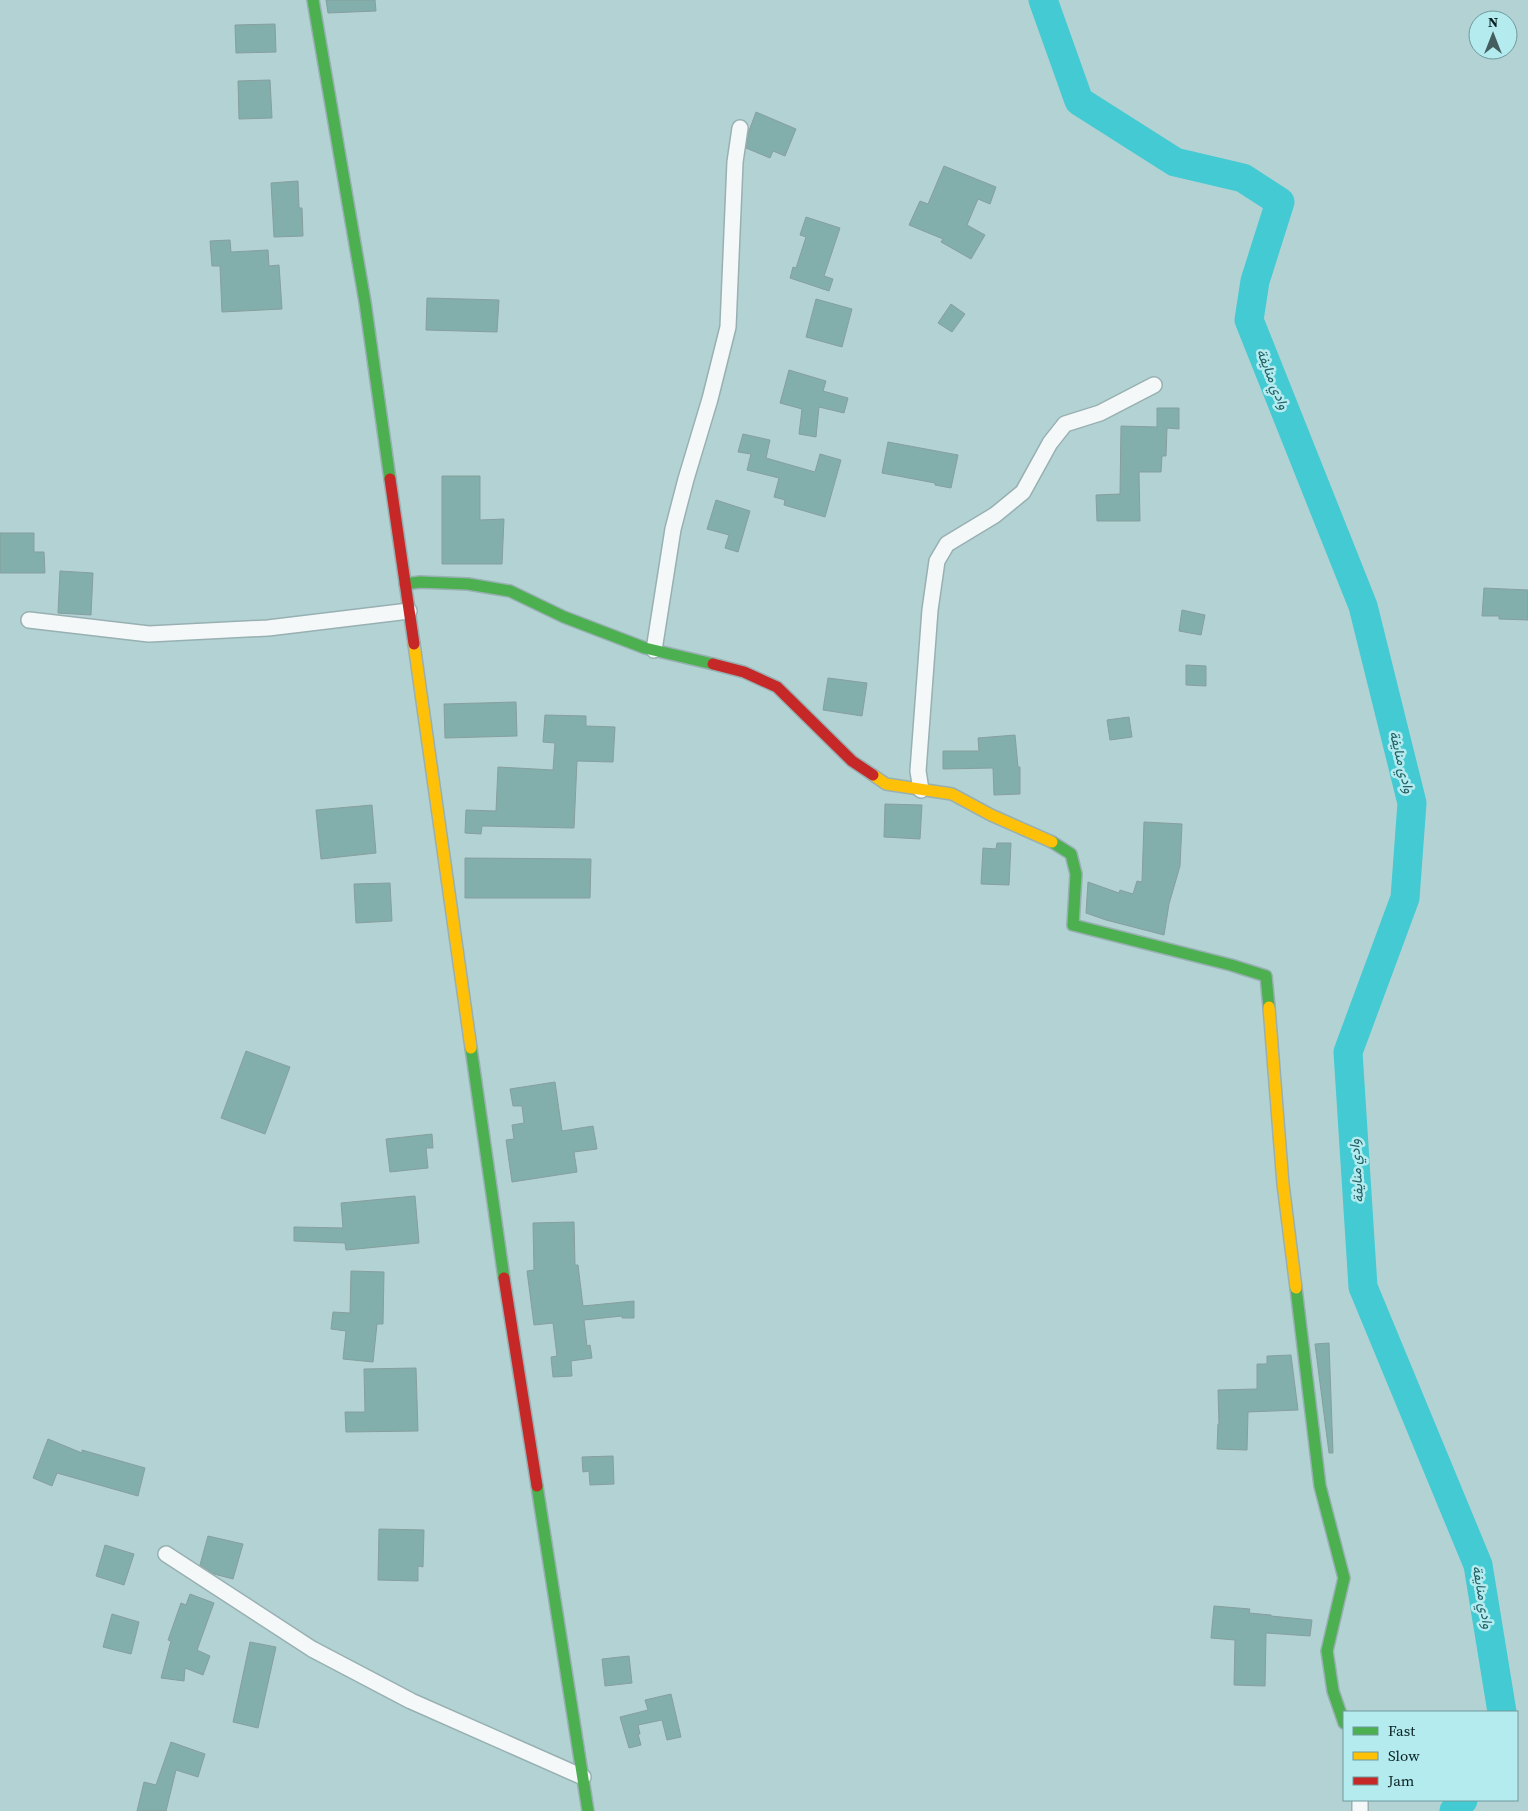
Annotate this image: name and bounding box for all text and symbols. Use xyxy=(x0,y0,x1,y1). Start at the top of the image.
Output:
north arrow xyxy=(1468,10,1518,60)
text: N xyxy=(1488,12,1498,32)
water label: وادي منايفة xyxy=(1250,346,1295,414)
water label: وادي منايفة xyxy=(1383,729,1420,797)
water label: وادي منايفة xyxy=(1344,1138,1370,1204)
water label: وادي منايفة xyxy=(1466,1564,1499,1631)
legend xyxy=(1343,1711,1518,1801)
text: Fast xyxy=(1388,1720,1415,1741)
text: Slow xyxy=(1388,1745,1420,1766)
text: Jam xyxy=(1387,1770,1415,1791)

